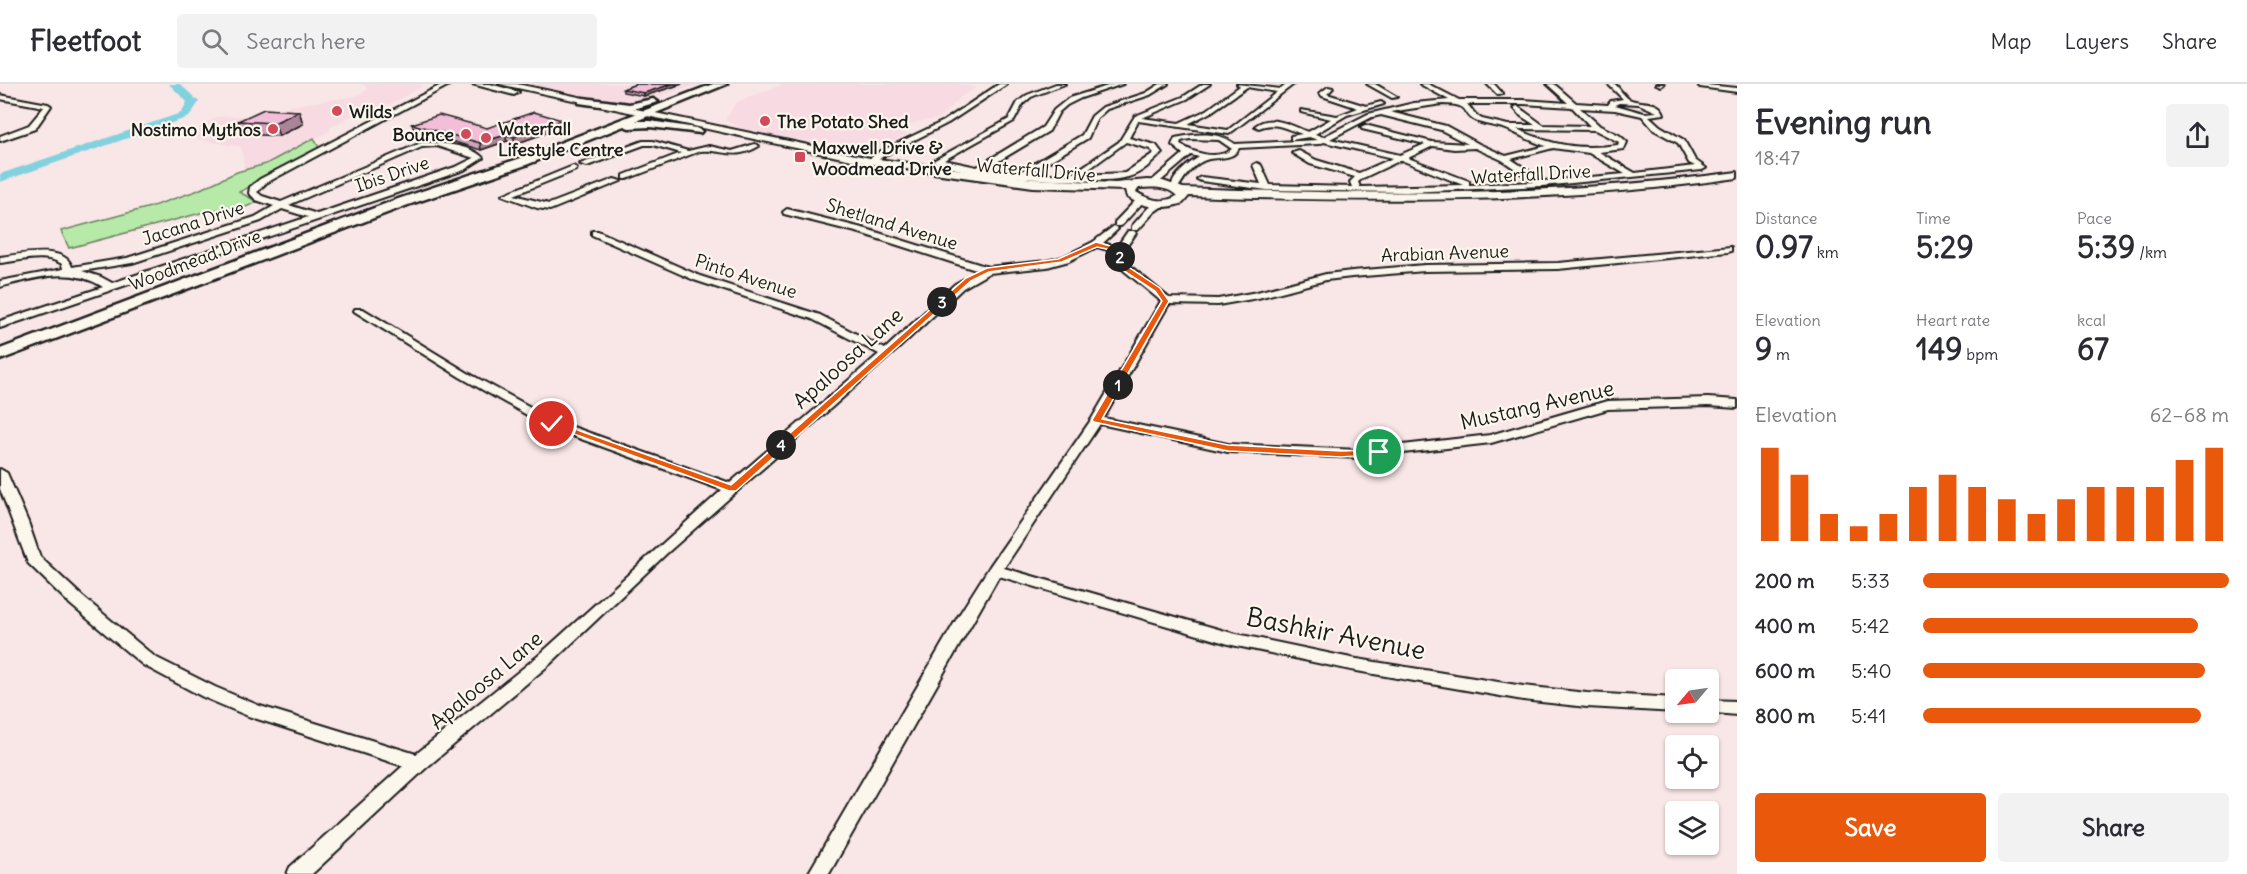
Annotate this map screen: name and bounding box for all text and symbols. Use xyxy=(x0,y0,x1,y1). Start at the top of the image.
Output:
search box xyxy=(177,14,597,68)
text: Fleetfoot xyxy=(30,23,141,59)
icon: search xyxy=(198,25,231,58)
text: Search here xyxy=(246,27,366,55)
text: Map xyxy=(1991,28,2031,55)
text: Layers xyxy=(2064,28,2129,55)
text: Share xyxy=(2162,28,2217,55)
place label: Wilds xyxy=(349,100,392,123)
text: Evening run xyxy=(1755,101,1931,143)
marker: Wilds xyxy=(330,104,344,118)
button: share xyxy=(2166,104,2229,167)
place label: The Potato Shed xyxy=(777,110,909,133)
marker: The Potato Shed xyxy=(758,114,772,128)
place label: Waterfall Lifestyle Centre xyxy=(498,117,624,161)
place label: Nostimo Mythos xyxy=(131,118,261,141)
marker: Nostimo Mythos xyxy=(266,122,280,136)
place label: Bounce xyxy=(393,123,454,146)
marker: Bounce xyxy=(459,127,473,141)
marker: Waterfall Lifestyle Centre xyxy=(479,131,493,145)
place label: Maxwell Drive & Woodmead Drive xyxy=(812,136,952,180)
text: 18:47 xyxy=(1755,145,1800,170)
marker: Maxwell Drive & Woodmead Drive xyxy=(793,150,807,164)
street label: Ibis Drive xyxy=(352,151,432,197)
street label: Waterfall Drive xyxy=(975,153,1097,187)
street label: Waterfall Drive xyxy=(1471,159,1591,189)
street label: Shetland Avenue xyxy=(824,193,960,255)
street label: Jacana Drive xyxy=(139,196,247,250)
text: Distance xyxy=(1755,208,1817,228)
text: Time xyxy=(1916,208,1951,228)
text: Pace xyxy=(2077,208,2112,228)
street label: Woodmead Drive xyxy=(126,224,264,296)
text: 0.97 xyxy=(1755,228,1813,266)
text: 5:29 xyxy=(1916,228,1974,266)
text: 5:39 xyxy=(2077,228,2135,266)
street label: Arabian Avenue xyxy=(1380,239,1510,267)
pin: 2 xyxy=(1105,242,1135,272)
text: km xyxy=(1813,242,1839,262)
text: /km xyxy=(2135,242,2167,262)
text: 2 xyxy=(1116,247,1124,267)
street label: Pinto Avenue xyxy=(692,249,800,303)
pin: 3 xyxy=(927,287,957,317)
text: 3 xyxy=(937,292,947,312)
street label: Apaloosa Lane xyxy=(787,301,909,415)
text: Elevation xyxy=(1755,310,1821,330)
text: Heart rate xyxy=(1916,310,1990,330)
text: kcal xyxy=(2077,310,2106,330)
text: 9 xyxy=(1755,330,1772,368)
text: 149 xyxy=(1916,330,1963,368)
text: 67 xyxy=(2077,330,2109,368)
text: m xyxy=(1772,344,1790,364)
text: bpm xyxy=(1963,344,1998,364)
pin: 1 xyxy=(1103,370,1133,400)
street label: Mustang Avenue xyxy=(1457,374,1617,436)
text: 1 xyxy=(1115,375,1121,395)
pin xyxy=(526,398,577,449)
text: Elevation xyxy=(1755,402,1837,427)
text: 62–68 m xyxy=(2150,402,2229,427)
icon: check xyxy=(535,407,568,440)
pin xyxy=(1353,426,1404,477)
pin: 4 xyxy=(766,430,796,460)
text: 4 xyxy=(776,435,786,455)
icon: arrive xyxy=(1362,435,1395,468)
text: 200 m xyxy=(1755,568,1815,593)
text: 5:33 xyxy=(1851,568,1890,593)
street label: Bashkir Avenue xyxy=(1244,599,1428,667)
text: 400 m xyxy=(1755,613,1815,638)
text: 5:42 xyxy=(1851,613,1890,638)
street label: Apaloosa Lane xyxy=(424,625,548,735)
text: 600 m xyxy=(1755,658,1815,683)
text: 5:40 xyxy=(1851,658,1892,683)
north arrow xyxy=(1665,669,1719,723)
map controls xyxy=(1665,669,1719,855)
text: 800 m xyxy=(1755,703,1815,728)
text: 5:41 xyxy=(1851,703,1886,728)
button: locate xyxy=(1665,735,1719,789)
button: Save xyxy=(1755,793,1986,862)
button: Share xyxy=(1998,793,2229,862)
button: layers xyxy=(1665,801,1719,855)

